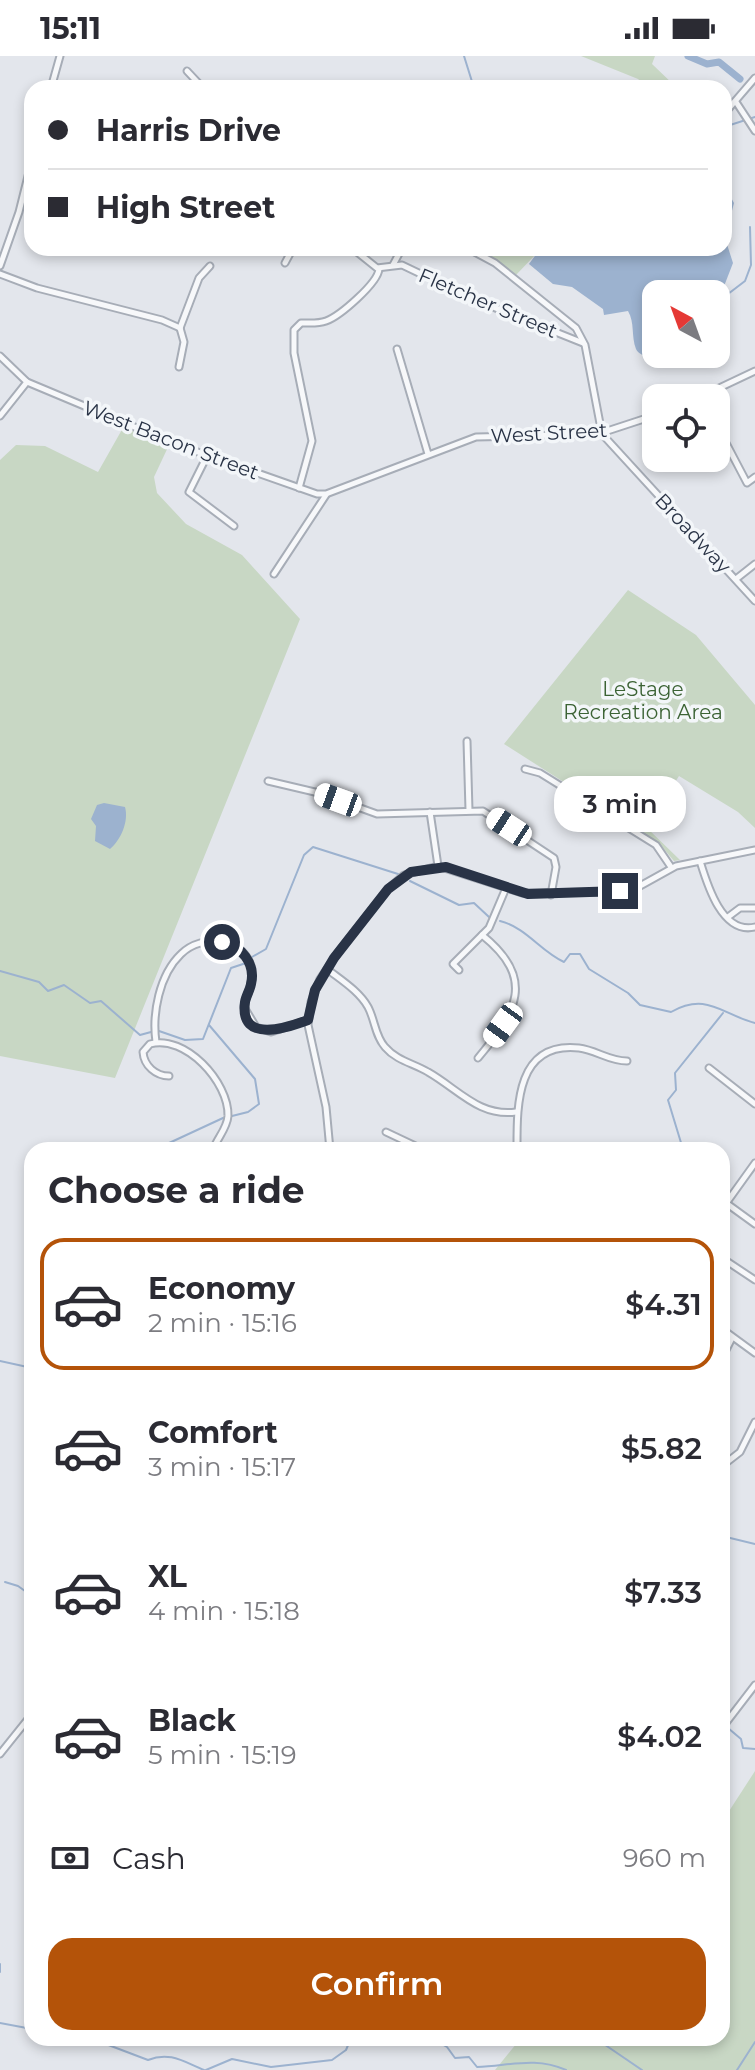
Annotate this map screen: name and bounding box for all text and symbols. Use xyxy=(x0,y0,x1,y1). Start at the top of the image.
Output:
text: 15:11 xyxy=(40,10,101,47)
text: Harris Drive xyxy=(96,112,281,149)
text: High Street xyxy=(96,189,275,226)
street label: Fletcher Street xyxy=(415,263,561,343)
north arrow xyxy=(642,280,730,368)
map controls xyxy=(642,280,730,472)
button: locate xyxy=(642,384,730,472)
street label: West Bacon Street xyxy=(80,395,262,485)
street label: West Street xyxy=(490,418,608,448)
street label: Broadway xyxy=(650,488,736,578)
park label: LeStage Recreation Area xyxy=(563,677,723,724)
callout: 3 min xyxy=(554,775,686,831)
car xyxy=(311,781,365,819)
text: 3 min xyxy=(582,788,658,820)
car xyxy=(482,804,536,850)
route end xyxy=(602,873,638,909)
route start xyxy=(204,924,240,960)
car xyxy=(479,999,527,1051)
text: Choose a ride xyxy=(48,1168,305,1212)
icon: car xyxy=(52,1268,124,1340)
text: Economy xyxy=(148,1270,295,1307)
text: $4.31 xyxy=(625,1286,702,1323)
text: 2 min · 15:16 xyxy=(148,1307,297,1339)
icon: car xyxy=(52,1412,124,1484)
text: Comfort xyxy=(148,1414,278,1451)
text: $5.82 xyxy=(621,1430,702,1467)
text: 3 min · 15:17 xyxy=(148,1451,296,1483)
icon: car xyxy=(52,1556,124,1628)
text: XL xyxy=(148,1558,187,1595)
text: $7.33 xyxy=(624,1574,702,1611)
text: 4 min · 15:18 xyxy=(148,1595,300,1627)
icon: car xyxy=(52,1700,124,1772)
text: Black xyxy=(148,1702,236,1739)
text: $4.02 xyxy=(617,1718,702,1755)
text: 5 min · 15:19 xyxy=(148,1739,297,1771)
icon: cash xyxy=(48,1836,92,1880)
text: Cash xyxy=(112,1840,186,1877)
text: 960 m xyxy=(623,1842,706,1874)
button: Confirm xyxy=(48,1938,706,2030)

